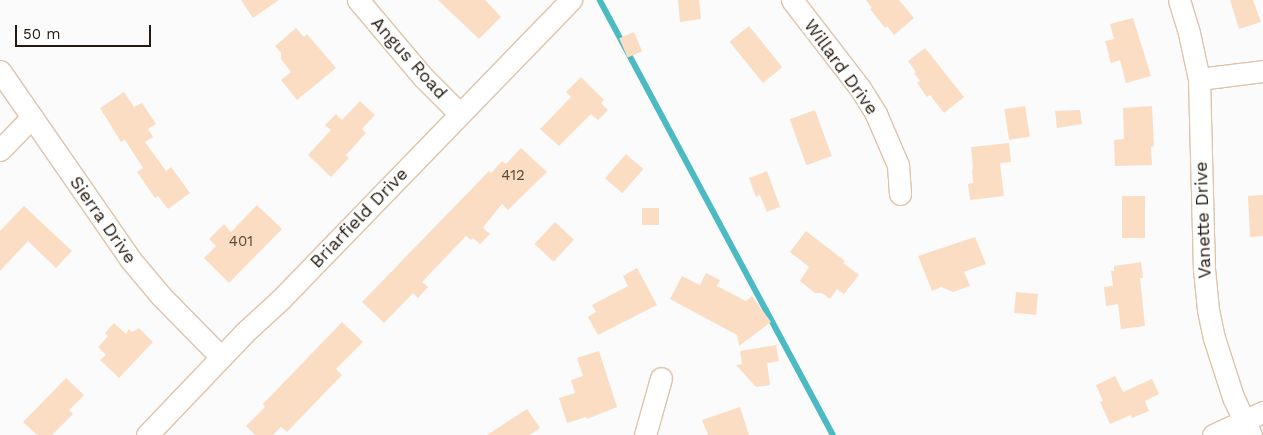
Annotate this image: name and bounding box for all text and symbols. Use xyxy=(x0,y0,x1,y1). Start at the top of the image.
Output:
street label: Angus Road xyxy=(366,12,452,104)
scale bar xyxy=(18,15,154,47)
street label: Willard Drive xyxy=(799,15,883,119)
text: 50 m xyxy=(23,25,60,43)
street label: Vanette Drive xyxy=(1190,161,1216,279)
street label: Briarfield Drive xyxy=(306,163,412,273)
house number: 412 xyxy=(501,167,525,185)
street label: Sierra Drive xyxy=(65,172,141,268)
house number: 401 xyxy=(229,233,253,251)

